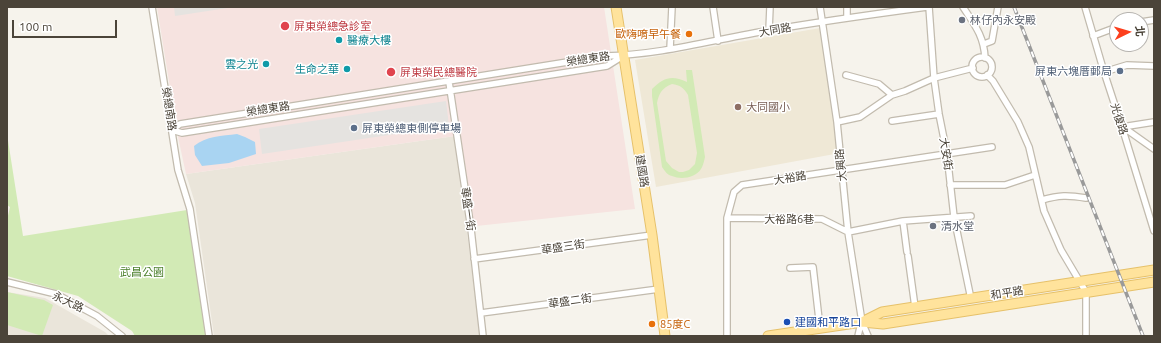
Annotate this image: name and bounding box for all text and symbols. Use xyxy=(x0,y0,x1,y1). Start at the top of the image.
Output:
scale bar xyxy=(14,12,119,38)
north arrow xyxy=(1109,12,1149,52)
place label: 林仔內永安殿 xyxy=(970,13,1036,27)
marker: 林仔內永安殿 xyxy=(957,15,967,25)
place label: 屏東榮總急診室 xyxy=(294,19,371,33)
text: 100 m xyxy=(19,20,52,33)
marker: 屏東榮總急診室 xyxy=(279,20,291,32)
street label: 大同路 xyxy=(758,21,792,39)
text: 北 xyxy=(1134,25,1146,37)
place label: 歐嗨唷早午餐 xyxy=(615,27,681,41)
marker: 歐嗨唷早午餐 xyxy=(684,29,694,39)
place label: 醫療大樓 xyxy=(347,33,391,47)
marker: 醫療大樓 xyxy=(334,35,344,45)
street label: 榮總東路 xyxy=(565,49,611,69)
place label: 雲之光 xyxy=(225,57,258,71)
marker: 雲之光 xyxy=(261,59,271,69)
place label: 生命之華 xyxy=(295,62,339,76)
marker: 生命之華 xyxy=(342,64,352,74)
place label: 屏東六塊厝郵局 xyxy=(1035,64,1112,78)
place label: 屏東榮民總醫院 xyxy=(400,65,477,79)
marker: 屏東榮民總醫院 xyxy=(385,66,397,78)
marker: 屏東六塊厝郵局 xyxy=(1115,66,1125,76)
street label: 榮總南路 xyxy=(159,86,179,132)
street label: 榮總東路 xyxy=(245,99,291,119)
place label: 大同國小 xyxy=(746,100,790,114)
street label: 光復路 xyxy=(1108,101,1130,137)
marker: 大同國小 xyxy=(733,102,743,112)
place label: 屏東榮總東側停車場 xyxy=(362,121,461,135)
marker: 屏東榮總東側停車場 xyxy=(349,123,359,133)
street label: 大安街 xyxy=(937,137,955,171)
street label: 大興路 xyxy=(833,148,849,182)
street label: 建國路 xyxy=(633,154,651,188)
street label: 大裕路 xyxy=(773,169,807,187)
street label: 華盛一街 xyxy=(458,186,478,232)
street label: 大裕路6巷 xyxy=(764,212,814,226)
place label: 清水堂 xyxy=(941,219,974,233)
marker: 清水堂 xyxy=(928,221,938,231)
street label: 華盛三街 xyxy=(540,237,586,257)
park label: 武昌公園 xyxy=(120,265,164,279)
street label: 和平路 xyxy=(990,284,1024,302)
street label: 永大路 xyxy=(50,289,86,315)
street label: 華盛二街 xyxy=(547,291,593,311)
place label: 建國和平路口 xyxy=(795,315,861,329)
place label: 85度C xyxy=(660,317,690,331)
marker: 建國和平路口 xyxy=(782,317,792,327)
marker: 85度C xyxy=(647,319,657,329)

